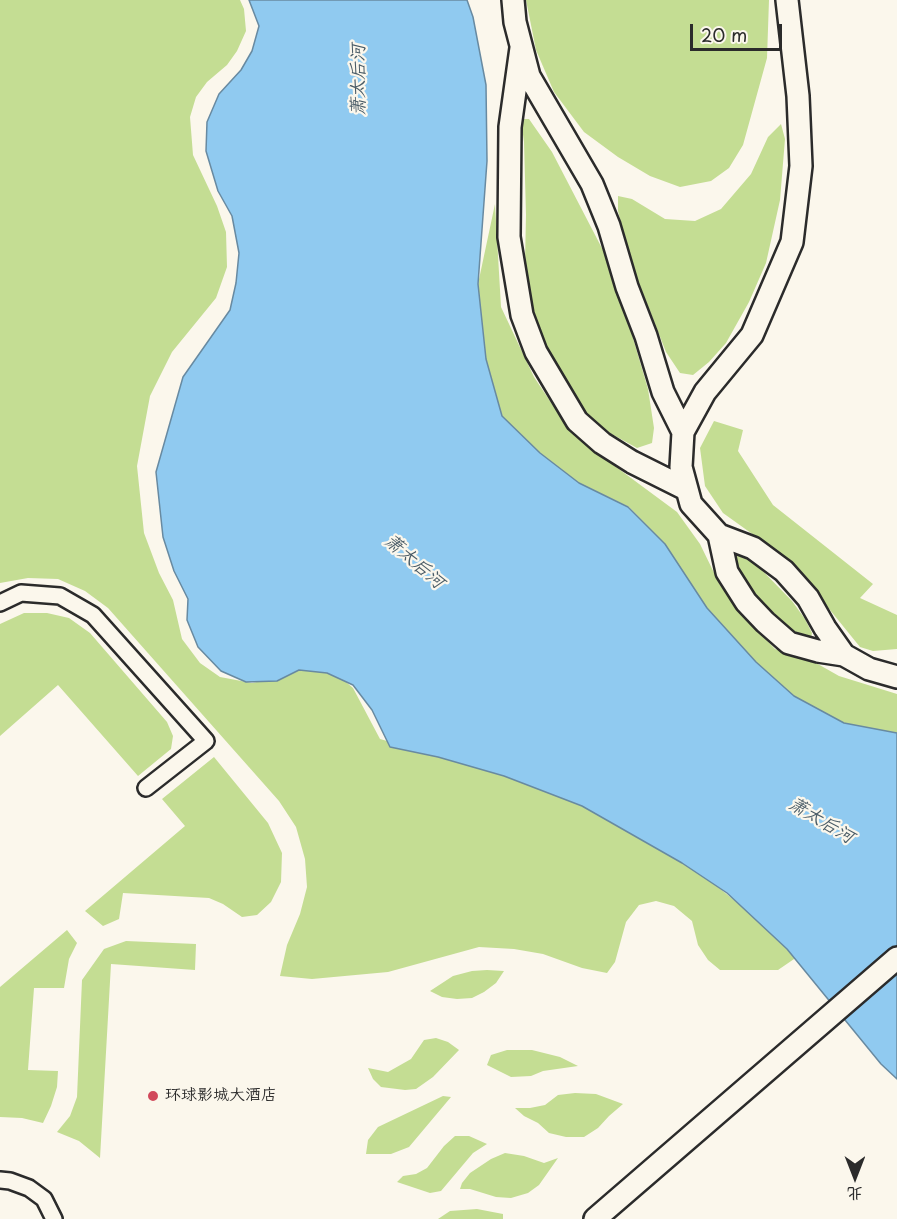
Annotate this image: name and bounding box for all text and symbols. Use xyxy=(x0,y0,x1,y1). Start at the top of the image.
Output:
scale bar xyxy=(693,12,784,50)
text: 20 m xyxy=(701,21,747,48)
water label: 萧太后河 xyxy=(348,44,370,116)
water label: 萧太后河 xyxy=(380,530,448,594)
water label: 萧太后河 xyxy=(785,793,857,849)
place label: 环球影城大酒店 xyxy=(165,1086,277,1106)
marker: 环球影城大酒店 xyxy=(146,1089,160,1103)
north arrow xyxy=(825,1147,885,1207)
text: 北 xyxy=(847,1183,863,1207)

